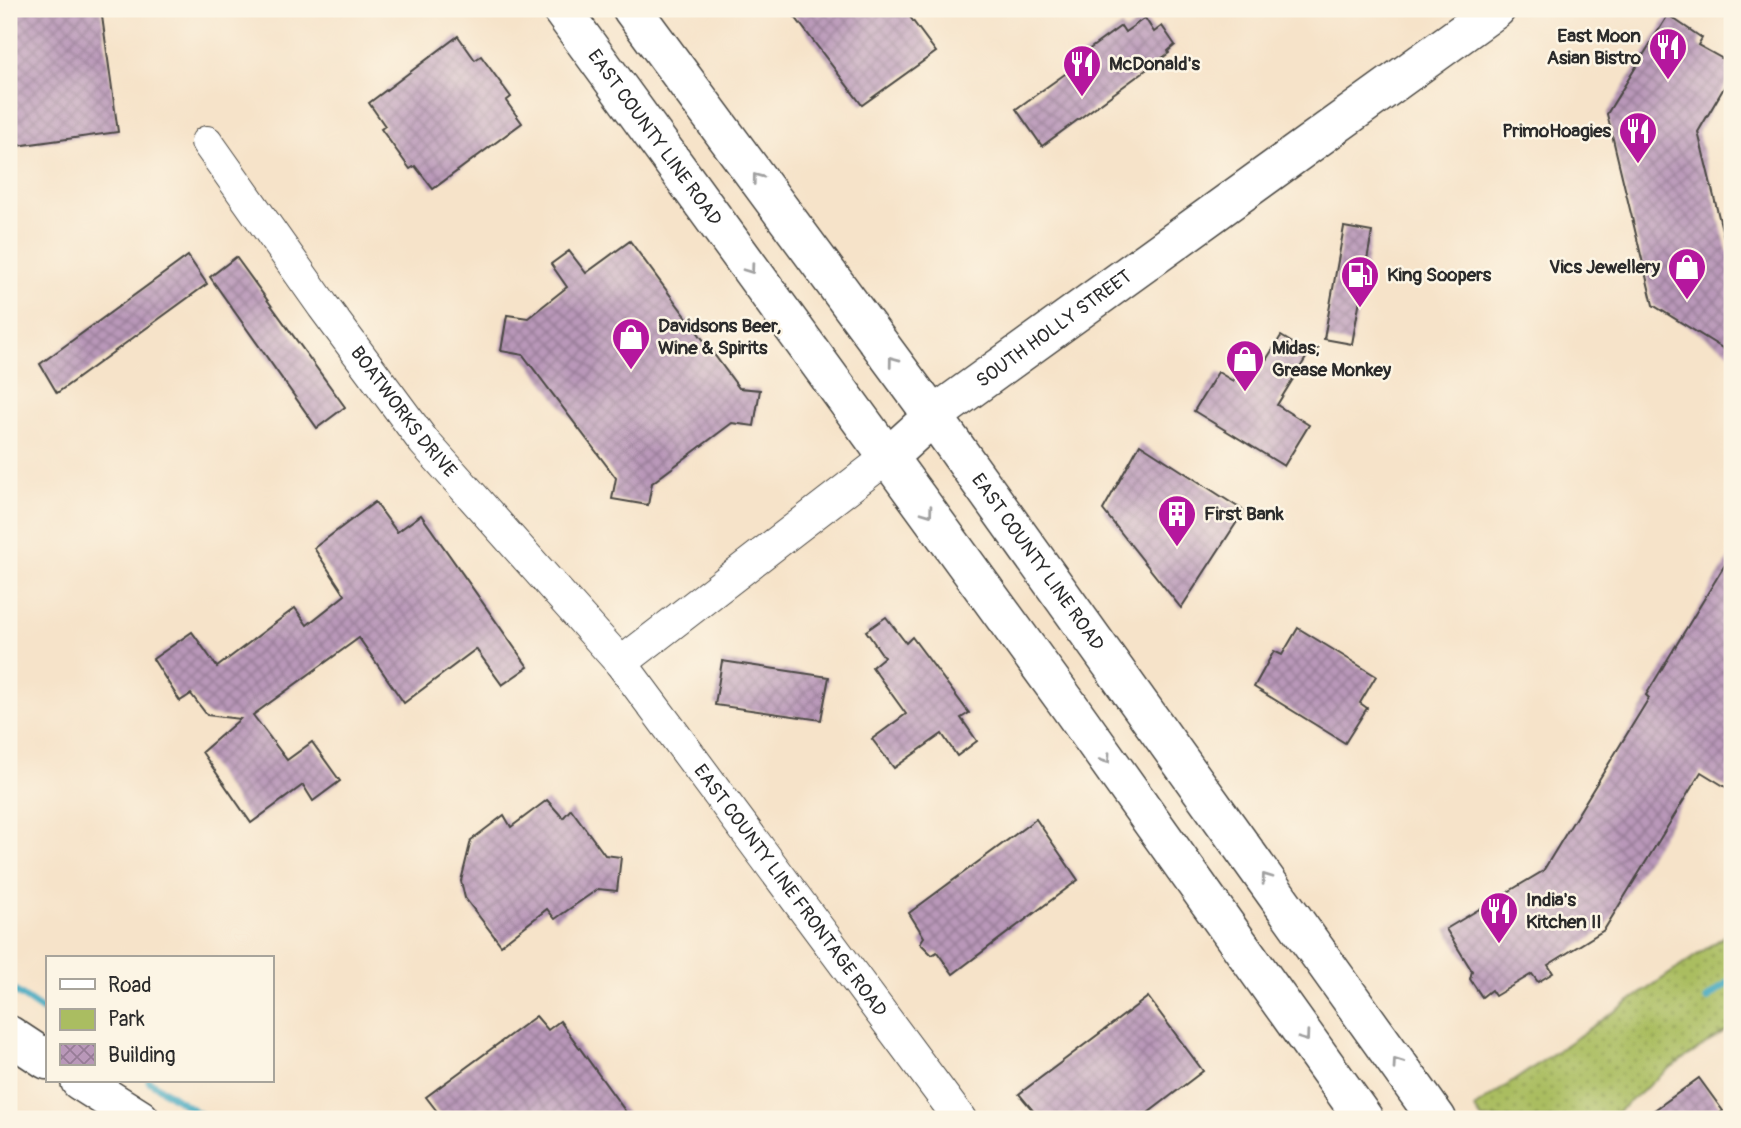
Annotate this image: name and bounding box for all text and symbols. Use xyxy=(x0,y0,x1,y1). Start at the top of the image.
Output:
place label: East Moon Asian Bistro xyxy=(1547,24,1642,70)
restaurant icon: East Moon Asian Bistro xyxy=(1647,26,1689,81)
restaurant icon: McDonald's xyxy=(1061,43,1103,98)
street label: EAST COUNTY LINE ROAD xyxy=(582,45,727,230)
place label: McDonald's xyxy=(1109,52,1200,76)
restaurant icon: PrimoHoagies xyxy=(1617,110,1659,165)
place label: PrimoHoagies xyxy=(1502,119,1611,143)
one-way arrow xyxy=(753,174,765,186)
shop icon: Vics Jewellery xyxy=(1666,246,1708,301)
fuel station icon: King Soopers xyxy=(1339,254,1381,309)
place label: Vics Jewellery xyxy=(1549,255,1661,279)
one-way arrow xyxy=(742,261,754,273)
place label: King Soopers xyxy=(1387,263,1492,287)
street label: SOUTH HOLLY STREET xyxy=(971,264,1136,393)
place label: Davidsons Beer, Wine & Spirits xyxy=(658,314,781,360)
shop icon: Davidsons Beer, Wine & Spirits xyxy=(610,316,652,371)
place label: Midas; Grease Monkey xyxy=(1272,336,1392,382)
shop icon: Midas; Grease Monkey xyxy=(1224,338,1266,393)
street label: BOATWORKS DRIVE xyxy=(345,342,462,483)
one-way arrow xyxy=(888,356,901,369)
street label: EAST COUNTY LINE ROAD xyxy=(966,469,1109,656)
building icon: First Bank xyxy=(1156,493,1198,548)
place label: First Bank xyxy=(1204,502,1285,526)
one-way arrow xyxy=(920,504,932,517)
one-way arrow xyxy=(1098,751,1111,764)
street label: EAST COUNTY LINE FRONTAGE ROAD xyxy=(688,760,892,1022)
one-way arrow xyxy=(1262,873,1274,886)
place label: India's Kitchen II xyxy=(1526,888,1602,934)
restaurant icon: India's Kitchen II xyxy=(1478,890,1520,945)
legend xyxy=(46,956,273,1082)
text: Road xyxy=(108,972,152,999)
text: Park xyxy=(108,1006,145,1033)
one-way arrow xyxy=(1296,1029,1309,1042)
text: Building xyxy=(108,1042,175,1069)
one-way arrow xyxy=(1393,1058,1406,1071)

